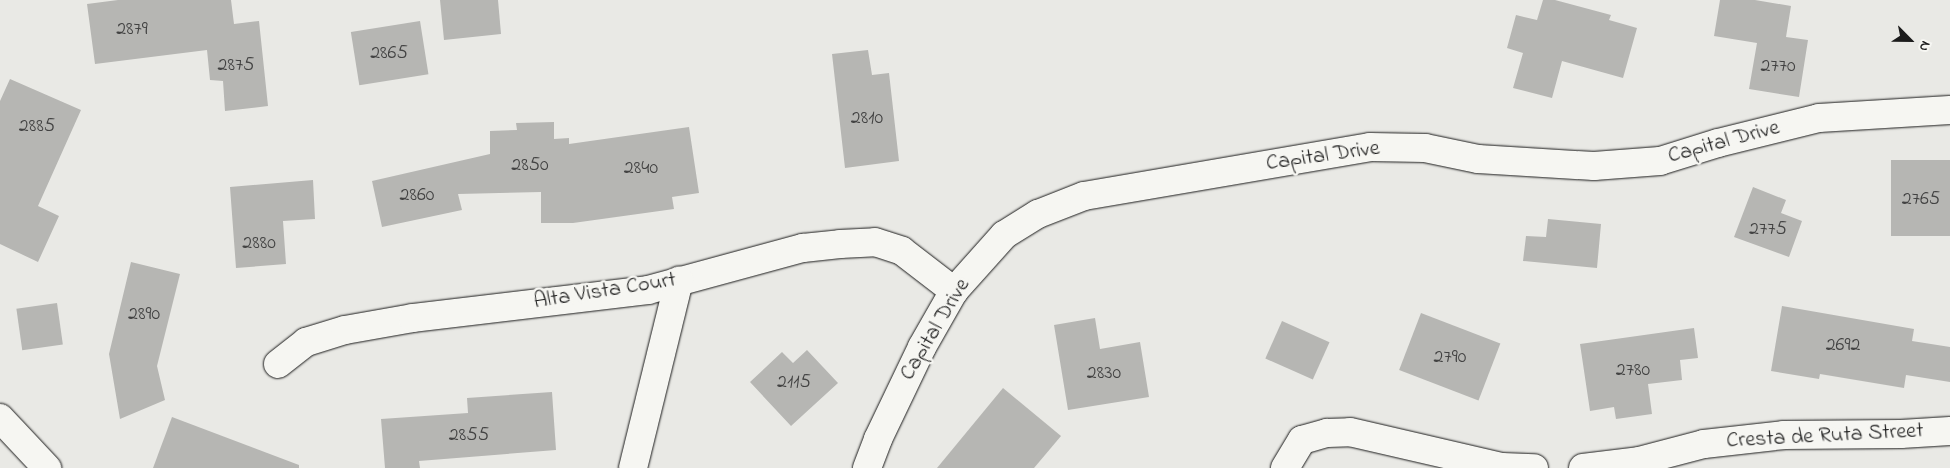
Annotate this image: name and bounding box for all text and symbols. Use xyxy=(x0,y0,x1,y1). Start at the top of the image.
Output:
north arrow xyxy=(1885,15,1935,65)
house number: 2879 xyxy=(116,17,148,41)
text: N xyxy=(1913,38,1936,55)
house number: 2865 xyxy=(370,41,408,65)
house number: 2875 xyxy=(217,53,255,77)
house number: 2770 xyxy=(1760,54,1796,78)
house number: 2810 xyxy=(851,106,883,130)
house number: 2885 xyxy=(19,114,55,138)
street label: Capital Drive xyxy=(1665,115,1783,171)
street label: Capital Drive xyxy=(1265,136,1381,178)
house number: 2850 xyxy=(511,153,549,177)
house number: 2840 xyxy=(624,156,658,180)
house number: 2860 xyxy=(400,183,434,207)
house number: 2765 xyxy=(1902,187,1940,211)
house number: 2775 xyxy=(1749,217,1787,241)
house number: 2880 xyxy=(242,231,276,255)
street label: Alta Vista Court xyxy=(532,268,678,316)
street label: Capital Drive xyxy=(895,274,977,386)
house number: 2890 xyxy=(128,302,160,326)
house number: 2692 xyxy=(1826,333,1860,357)
house number: 2790 xyxy=(1434,345,1466,369)
house number: 2780 xyxy=(1616,358,1650,382)
house number: 2830 xyxy=(1087,361,1121,385)
house number: 2115 xyxy=(777,370,811,394)
street label: Cresta de Ruta Street xyxy=(1726,419,1924,455)
house number: 2855 xyxy=(449,423,489,447)

